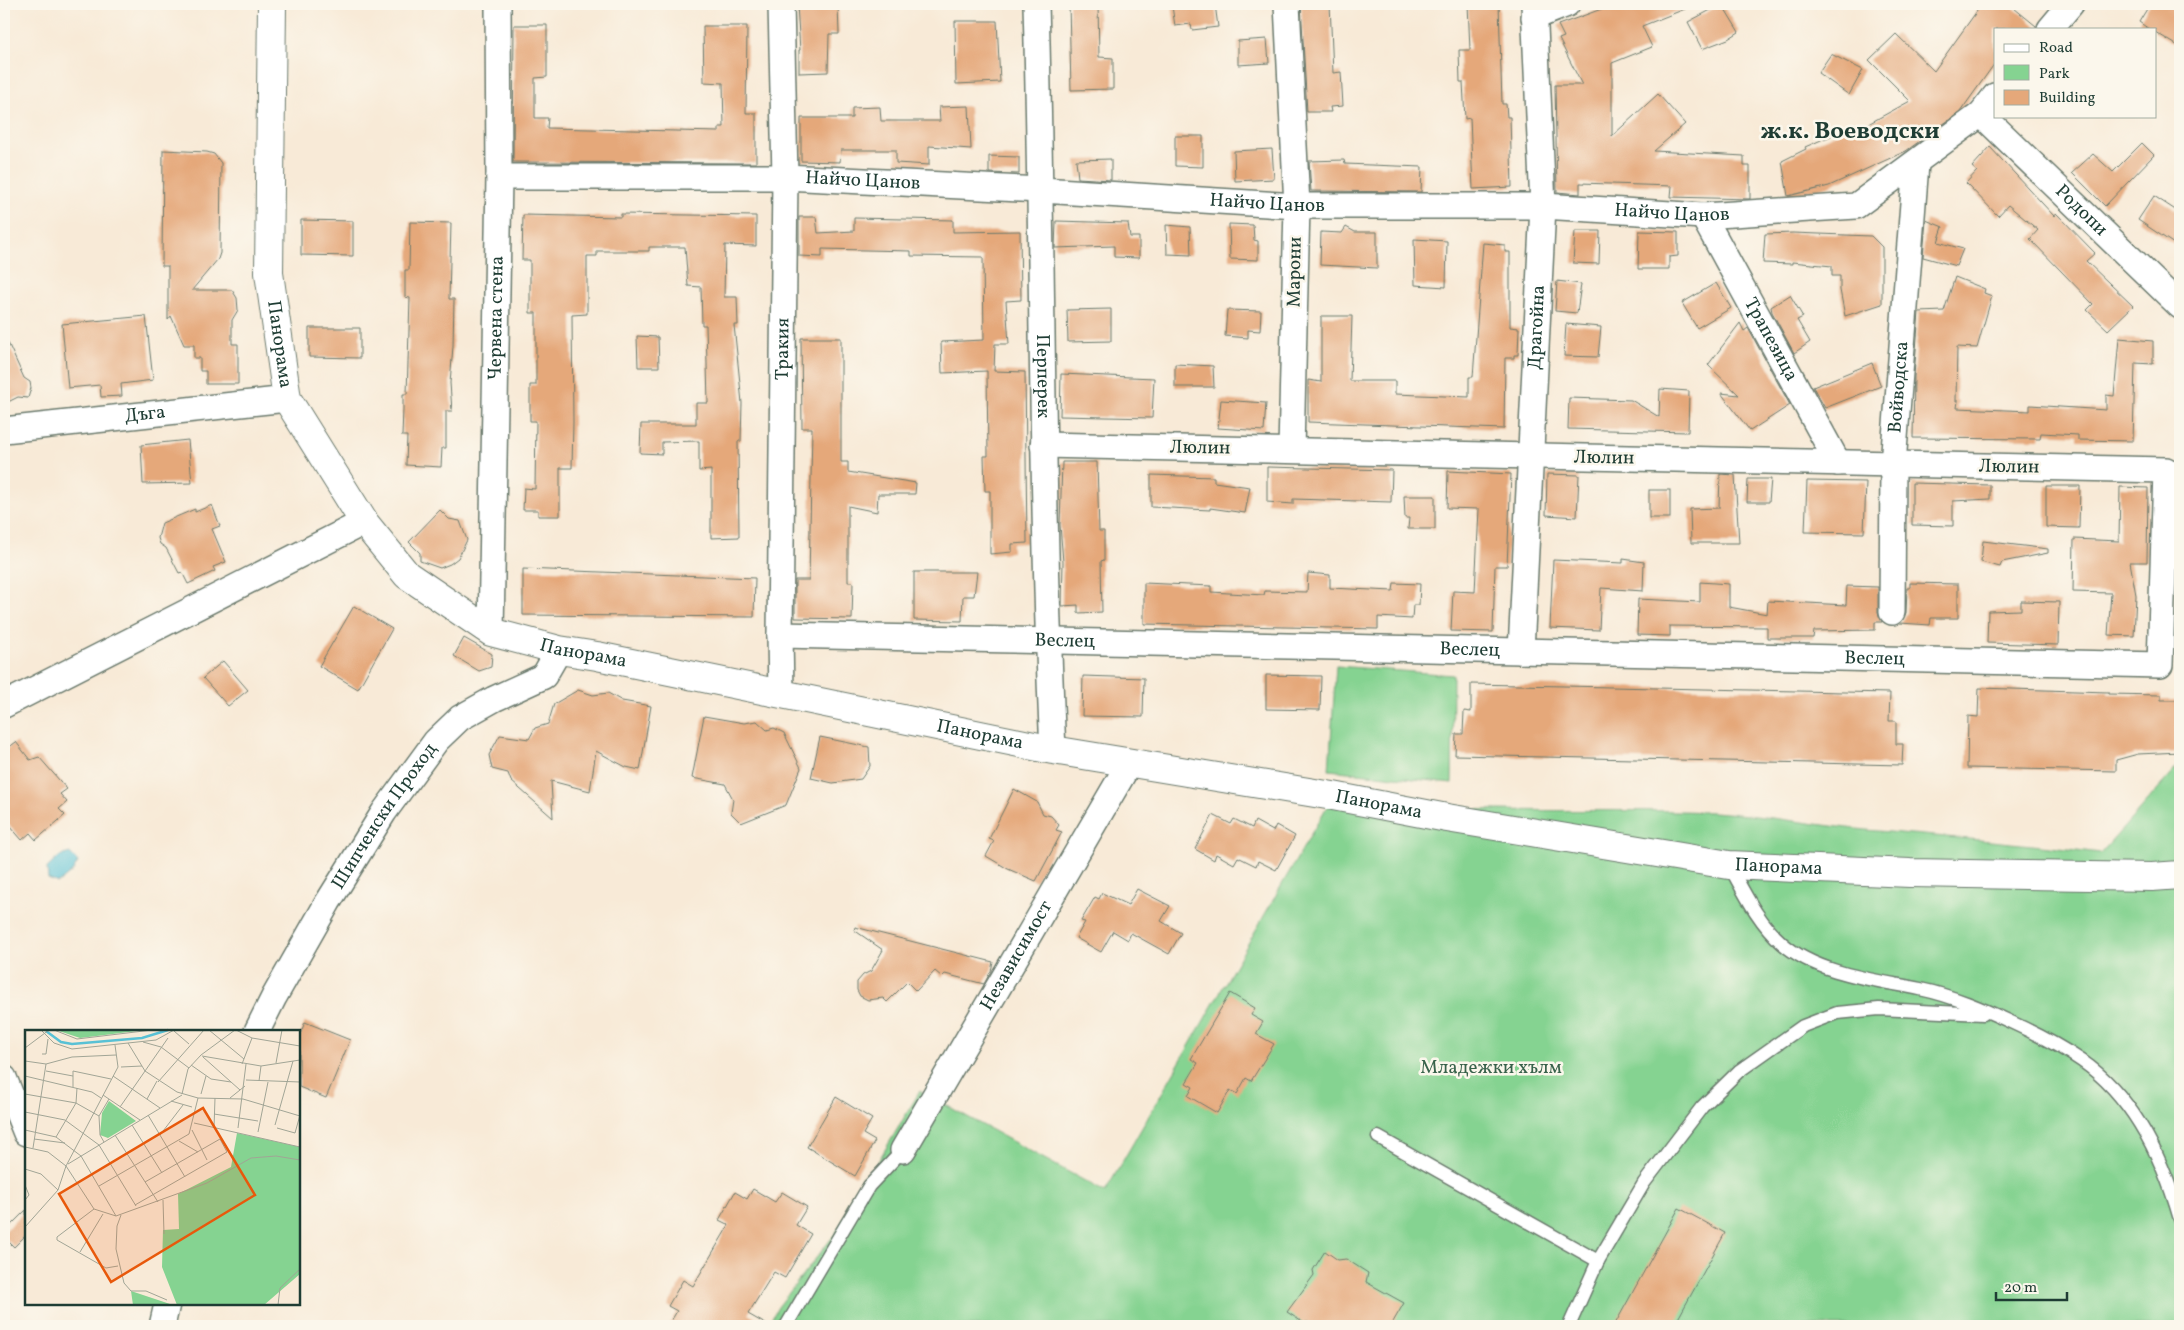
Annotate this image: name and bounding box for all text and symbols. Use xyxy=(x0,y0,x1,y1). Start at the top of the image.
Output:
legend xyxy=(1994,28,2156,118)
text: Road xyxy=(2039,38,2073,59)
text: Park xyxy=(2039,64,2070,85)
text: Building xyxy=(2039,88,2096,109)
district label: ж.к. Воеводски xyxy=(1760,115,1940,149)
street label: Найчо Цанов xyxy=(805,165,921,197)
street label: Родопи xyxy=(2049,179,2113,242)
street label: Найчо Цанов xyxy=(1209,188,1325,219)
street label: Найчо Цанов xyxy=(1614,197,1730,229)
street label: Марони xyxy=(1281,236,1309,308)
street label: Червена стена xyxy=(482,255,511,381)
street label: Драгойна xyxy=(1522,284,1552,370)
street label: Трапезица xyxy=(1737,293,1804,386)
street label: Панорама xyxy=(260,299,298,390)
street label: Тракия xyxy=(770,318,796,380)
street label: Перперек xyxy=(1029,334,1056,418)
street label: Войводска xyxy=(1882,340,1915,434)
street label: Дъга xyxy=(123,399,167,430)
street label: Люлин xyxy=(1169,434,1231,462)
street label: Люлин xyxy=(1573,444,1635,472)
street label: Люлин xyxy=(1978,453,2040,481)
street label: Веслец xyxy=(1034,628,1096,655)
street label: Панорама xyxy=(537,632,629,675)
street label: Веслец xyxy=(1439,636,1501,664)
street label: Веслец xyxy=(1844,645,1906,672)
street label: Панорама xyxy=(934,713,1026,757)
street label: Шипченски Проход xyxy=(326,737,443,895)
street label: Панорама xyxy=(1333,784,1425,826)
street label: Панорама xyxy=(1734,852,1823,882)
street label: Независимост xyxy=(974,896,1059,1016)
inset map xyxy=(25,1030,300,1305)
park label: Младежки хълм xyxy=(1420,1055,1562,1081)
scale bar xyxy=(1996,1270,2068,1302)
text: 20 m xyxy=(2004,1278,2037,1299)

